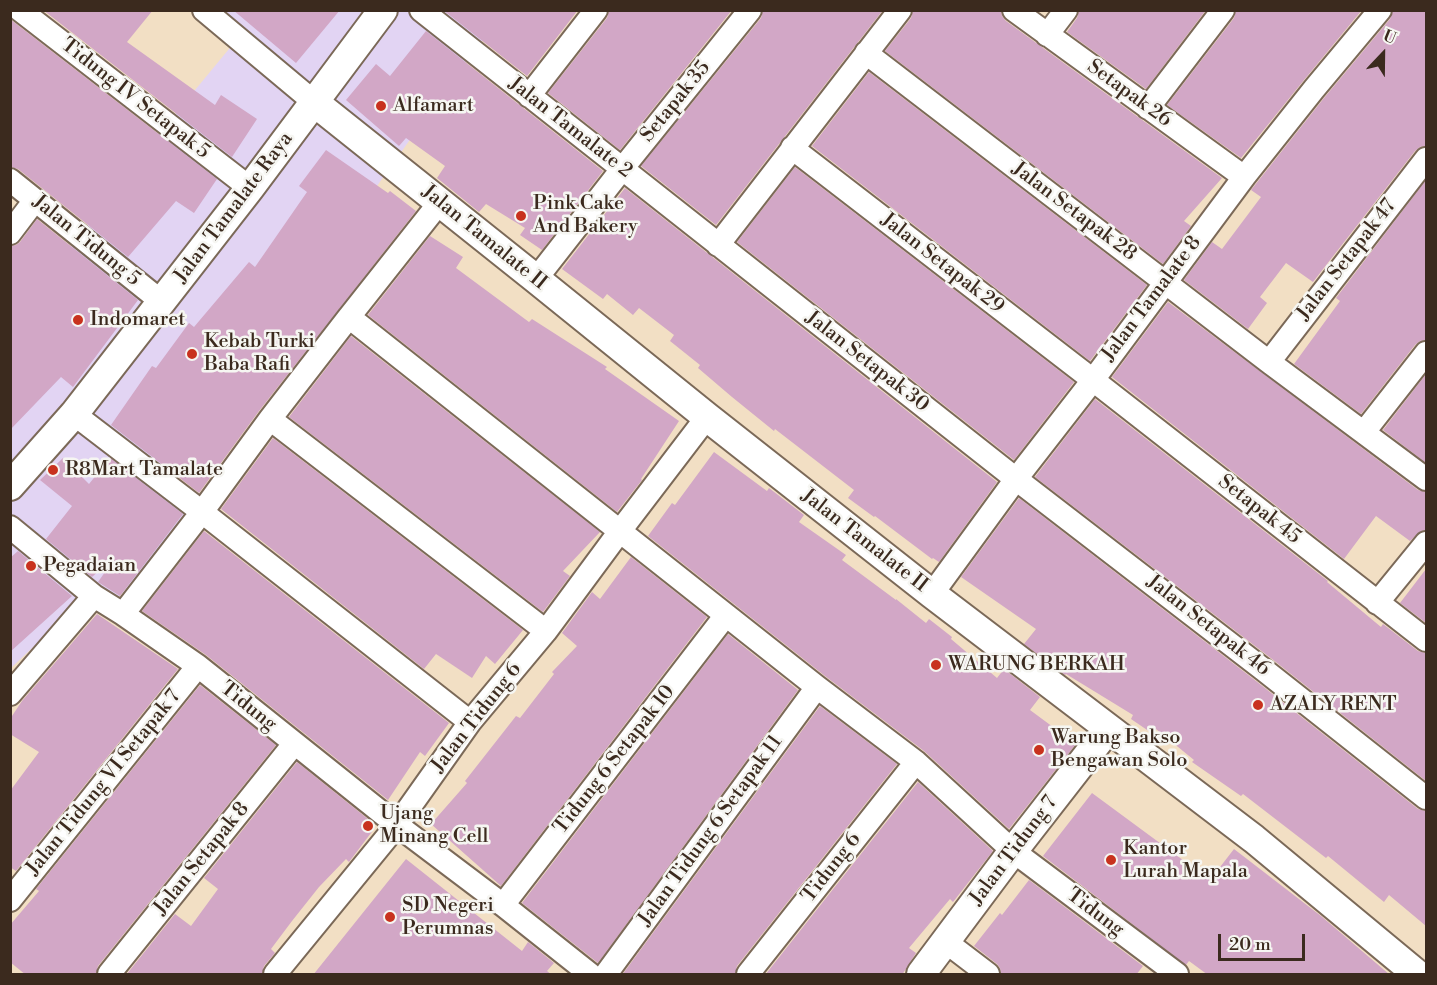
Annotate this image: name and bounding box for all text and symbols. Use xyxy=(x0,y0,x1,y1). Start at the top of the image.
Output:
north arrow xyxy=(1353,24,1413,84)
text: U xyxy=(1380,26,1399,49)
street label: Tidung IV Setapak 5 xyxy=(56,34,214,164)
street label: Setapak 26 xyxy=(1082,55,1176,133)
street label: Setapak 35 xyxy=(636,57,716,147)
street label: Jalan Tamalate 2 xyxy=(504,72,636,184)
place label: Alfamart xyxy=(393,94,474,118)
marker: Alfamart xyxy=(374,99,388,113)
street label: Jalan Tamalate Raya xyxy=(169,128,299,288)
street label: Jalan Setapak 28 xyxy=(1007,157,1141,267)
street label: Jalan Tamalate II xyxy=(417,180,551,296)
street label: Jalan Tidung 5 xyxy=(27,190,145,292)
place label: Pink Cake And Bakery xyxy=(533,192,638,239)
street label: Jalan Setapak 47 xyxy=(1292,195,1402,325)
marker: Pink Cake And Bakery xyxy=(514,209,528,223)
street label: Jalan Setapak 29 xyxy=(876,209,1008,319)
street label: Jalan Tamalate 8 xyxy=(1097,232,1207,366)
street label: Jalan Setapak 30 xyxy=(800,306,934,418)
place label: Indomaret xyxy=(90,308,185,332)
marker: Indomaret xyxy=(71,313,85,327)
place label: Kebab Turki Baba Rafi xyxy=(204,330,315,377)
marker: Kebab Turki Baba Rafi xyxy=(185,347,199,361)
place label: R8Mart Tamalate xyxy=(65,458,223,482)
marker: R8Mart Tamalate xyxy=(46,463,60,477)
street label: Setapak 45 xyxy=(1213,470,1305,550)
street label: Jalan Tamalate II xyxy=(796,484,932,598)
place label: Pegadaian xyxy=(43,554,136,578)
marker: Pegadaian xyxy=(24,559,38,573)
street label: Jalan Setapak 46 xyxy=(1141,570,1275,682)
place label: WARUNG BERKAH xyxy=(948,653,1125,677)
street label: Jalan Tidung 6 xyxy=(427,658,527,778)
marker: WARUNG BERKAH xyxy=(929,658,943,672)
street label: Tidung xyxy=(215,677,281,737)
street label: Tidung 6 Setapak 10 xyxy=(549,681,681,839)
street label: Jalan Tidung VI Setapak 7 xyxy=(22,685,186,881)
place label: AZALY RENT xyxy=(1270,693,1397,717)
marker: AZALY RENT xyxy=(1251,698,1265,712)
place label: Warung Bakso Bengawan Solo xyxy=(1051,726,1187,773)
street label: Jalan Tidung 6 Setapak 11 xyxy=(634,731,788,931)
marker: Warung Bakso Bengawan Solo xyxy=(1032,743,1046,757)
street label: Jalan Tidung 7 xyxy=(965,792,1063,910)
street label: Jalan Setapak 8 xyxy=(149,798,255,920)
place label: Ujang Minang Cell xyxy=(380,802,488,849)
marker: Ujang Minang Cell xyxy=(361,819,375,833)
street label: Tidung 6 xyxy=(797,828,867,908)
place label: Kantor Lurah Mapala xyxy=(1123,837,1248,884)
marker: Kantor Lurah Mapala xyxy=(1104,853,1118,867)
street label: Tidung xyxy=(1062,884,1128,942)
place label: SD Negeri Perumnas xyxy=(402,894,494,941)
marker: SD Negeri Perumnas xyxy=(383,910,397,924)
scale bar xyxy=(1221,922,1308,960)
text: 20 m xyxy=(1229,933,1271,956)

